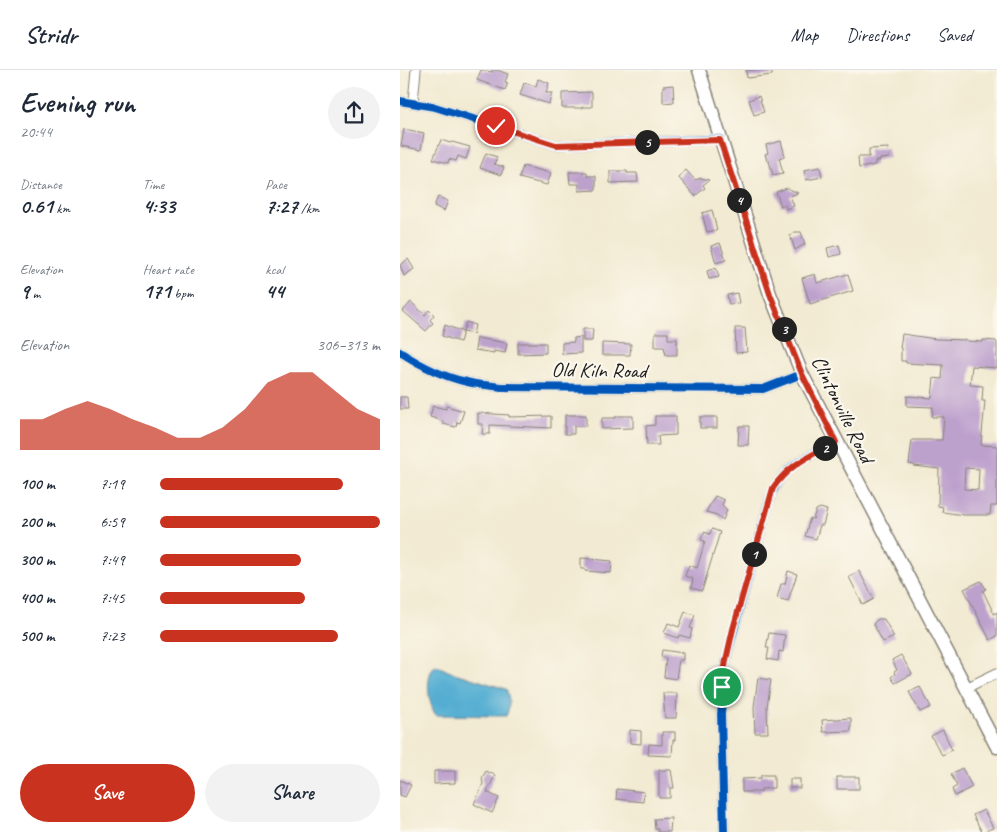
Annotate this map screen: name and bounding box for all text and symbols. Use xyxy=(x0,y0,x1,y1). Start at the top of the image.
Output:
text: Stridr xyxy=(25,20,77,50)
text: Map xyxy=(791,24,818,46)
text: Directions xyxy=(846,24,909,46)
text: Saved xyxy=(937,24,972,46)
text: Evening run xyxy=(20,85,135,120)
button: share xyxy=(328,87,380,139)
pin xyxy=(475,105,517,147)
icon: check xyxy=(482,112,510,140)
text: 20:44 xyxy=(20,122,52,142)
pin: 5 xyxy=(634,130,660,154)
text: 5 xyxy=(644,134,651,151)
text: Distance xyxy=(20,176,62,193)
text: Time xyxy=(143,176,164,193)
text: Pace xyxy=(265,176,287,193)
pin: 4 xyxy=(726,188,752,212)
text: 4 xyxy=(736,192,743,209)
text: 0.61 xyxy=(20,193,53,219)
text: 4:33 xyxy=(143,193,175,219)
text: 7:27 xyxy=(265,193,298,219)
text: km xyxy=(53,200,70,217)
text: /km xyxy=(298,200,319,217)
text: Elevation xyxy=(20,261,63,278)
text: Heart rate xyxy=(143,261,194,278)
text: kcal xyxy=(265,261,284,278)
text: 9 xyxy=(20,278,29,304)
text: 171 xyxy=(143,278,171,304)
text: 44 xyxy=(265,278,284,304)
text: m xyxy=(29,285,40,302)
text: bpm xyxy=(171,285,194,302)
pin: 3 xyxy=(772,316,796,342)
text: 3 xyxy=(781,321,788,338)
text: Elevation xyxy=(20,335,69,355)
text: 306–313 m xyxy=(317,335,380,355)
street label: Clintonville Road xyxy=(806,351,882,470)
street label: Old Kiln Road xyxy=(551,356,651,384)
pin: 2 xyxy=(812,436,838,460)
text: 2 xyxy=(822,440,829,457)
text: 100 m xyxy=(20,474,55,494)
text: 7:19 xyxy=(100,474,125,494)
text: 200 m xyxy=(20,512,55,532)
text: 6:59 xyxy=(100,512,125,532)
pin: 1 xyxy=(742,542,766,566)
text: 1 xyxy=(751,546,758,563)
text: 300 m xyxy=(20,550,55,570)
text: 7:49 xyxy=(100,550,125,570)
text: 400 m xyxy=(20,588,55,608)
text: 7:45 xyxy=(100,588,125,608)
text: 500 m xyxy=(20,626,54,646)
text: 7:23 xyxy=(100,626,125,646)
pin xyxy=(701,666,743,708)
icon: arrive xyxy=(708,673,736,701)
button: Save xyxy=(20,764,195,822)
button: Share xyxy=(205,764,380,822)

